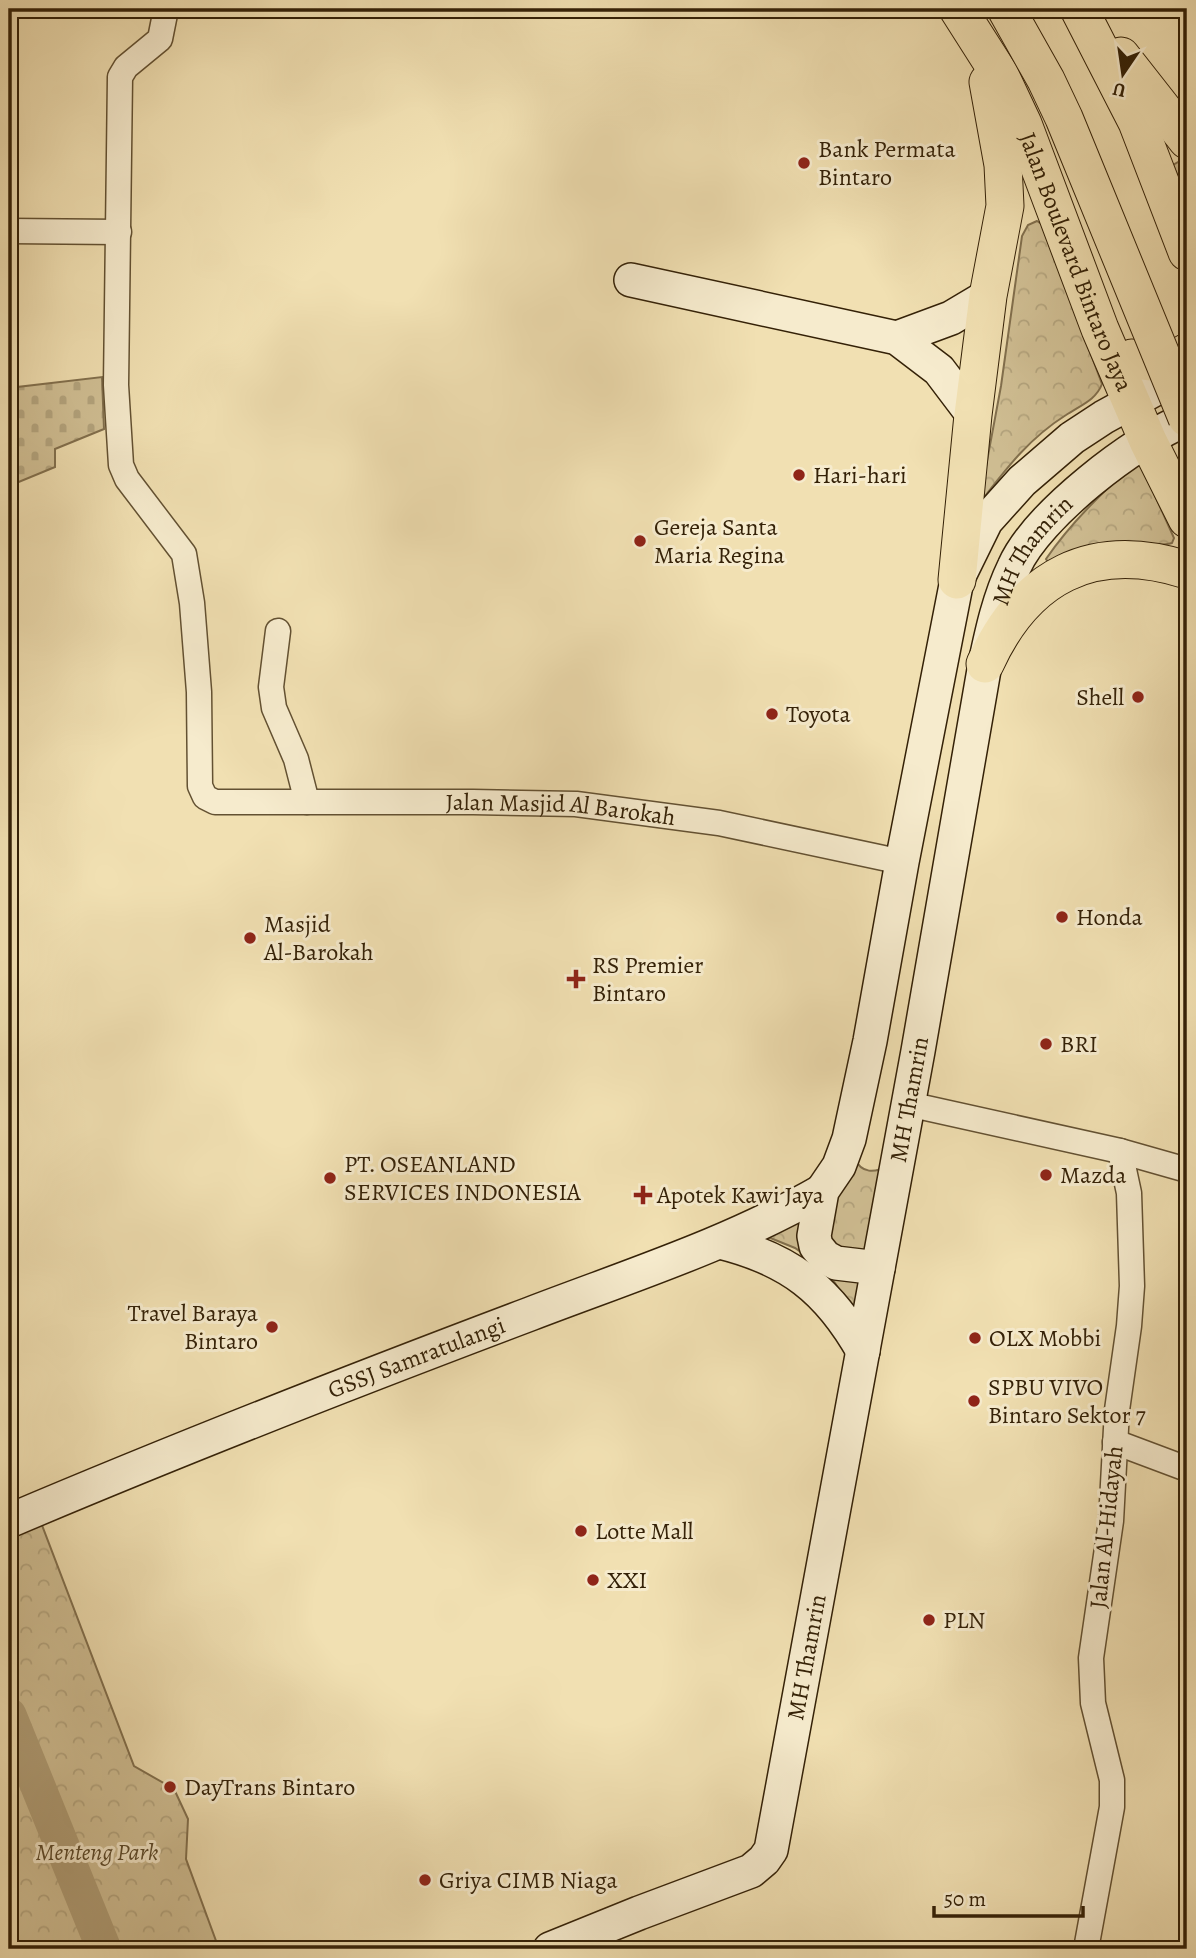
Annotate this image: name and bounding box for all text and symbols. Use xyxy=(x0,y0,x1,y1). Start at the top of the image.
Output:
north arrow xyxy=(1088,38,1158,108)
text: U xyxy=(1110,75,1128,104)
street label: Jalan Boulevard Bintaro Jaya xyxy=(1012,128,1141,397)
place label: Bank Permata Bintaro xyxy=(818,133,957,193)
marker: Bank Permata Bintaro xyxy=(796,155,812,171)
place label: Hari-hari xyxy=(813,459,907,491)
marker: Hari-hari xyxy=(791,467,807,483)
street label: MH Thamrin xyxy=(984,488,1079,610)
place label: Gereja Santa Maria Regina xyxy=(654,511,786,571)
marker: Gereja Santa Maria Regina xyxy=(632,533,648,549)
place label: Shell xyxy=(1076,681,1124,713)
marker: Shell xyxy=(1130,689,1146,705)
place label: Toyota xyxy=(786,698,851,730)
marker: Toyota xyxy=(764,706,780,722)
street label: Jalan Masjid Al Barokah xyxy=(446,786,678,833)
place label: Honda xyxy=(1076,901,1144,933)
place label: Masjid Al-Barokah xyxy=(263,908,374,968)
marker: Honda xyxy=(1054,909,1070,925)
marker: Masjid Al-Barokah xyxy=(242,930,258,946)
place label: RS Premier Bintaro xyxy=(592,949,704,1009)
marker: RS Premier Bintaro xyxy=(566,969,586,989)
place label: BRI xyxy=(1060,1028,1098,1060)
street label: MH Thamrin xyxy=(882,1034,936,1165)
marker: BRI xyxy=(1038,1036,1054,1052)
place label: PT. OSEANLAND SERVICES INDONESIA xyxy=(344,1148,582,1208)
place label: Mazda xyxy=(1060,1159,1127,1191)
marker: Mazda xyxy=(1038,1167,1054,1183)
marker: PT. OSEANLAND SERVICES INDONESIA xyxy=(322,1170,338,1186)
place label: Apotek Kawi Jaya xyxy=(656,1179,825,1211)
marker: Apotek Kawi Jaya xyxy=(635,1187,651,1203)
place label: Travel Baraya Bintaro xyxy=(128,1297,259,1357)
street label: GSSJ Samratulangi xyxy=(323,1309,510,1406)
marker: Travel Baraya Bintaro xyxy=(264,1319,280,1335)
place label: OLX Mobbi xyxy=(989,1322,1101,1354)
marker: OLX Mobbi xyxy=(967,1330,983,1346)
place label: SPBU VIVO Bintaro Sektor 7 xyxy=(988,1371,1147,1431)
marker: SPBU VIVO Bintaro Sektor 7 xyxy=(966,1393,982,1409)
street label: Jalan Al-Hidayah xyxy=(1082,1444,1130,1610)
place label: Lotte Mall xyxy=(595,1515,694,1547)
marker: Lotte Mall xyxy=(573,1523,589,1539)
place label: XXI xyxy=(607,1564,647,1596)
marker: XXI xyxy=(585,1572,601,1588)
street label: MH Thamrin xyxy=(779,1592,834,1723)
place label: PLN xyxy=(943,1604,985,1636)
marker: PLN xyxy=(921,1612,937,1628)
place label: DayTrans Bintaro xyxy=(184,1771,355,1803)
marker: DayTrans Bintaro xyxy=(162,1779,178,1795)
park label: Menteng Park xyxy=(35,1836,159,1868)
place label: Griya CIMB Niaga xyxy=(439,1864,619,1896)
marker: Griya CIMB Niaga xyxy=(417,1872,433,1888)
scale bar xyxy=(934,1874,1082,1918)
text: 50 m xyxy=(944,1885,986,1913)

